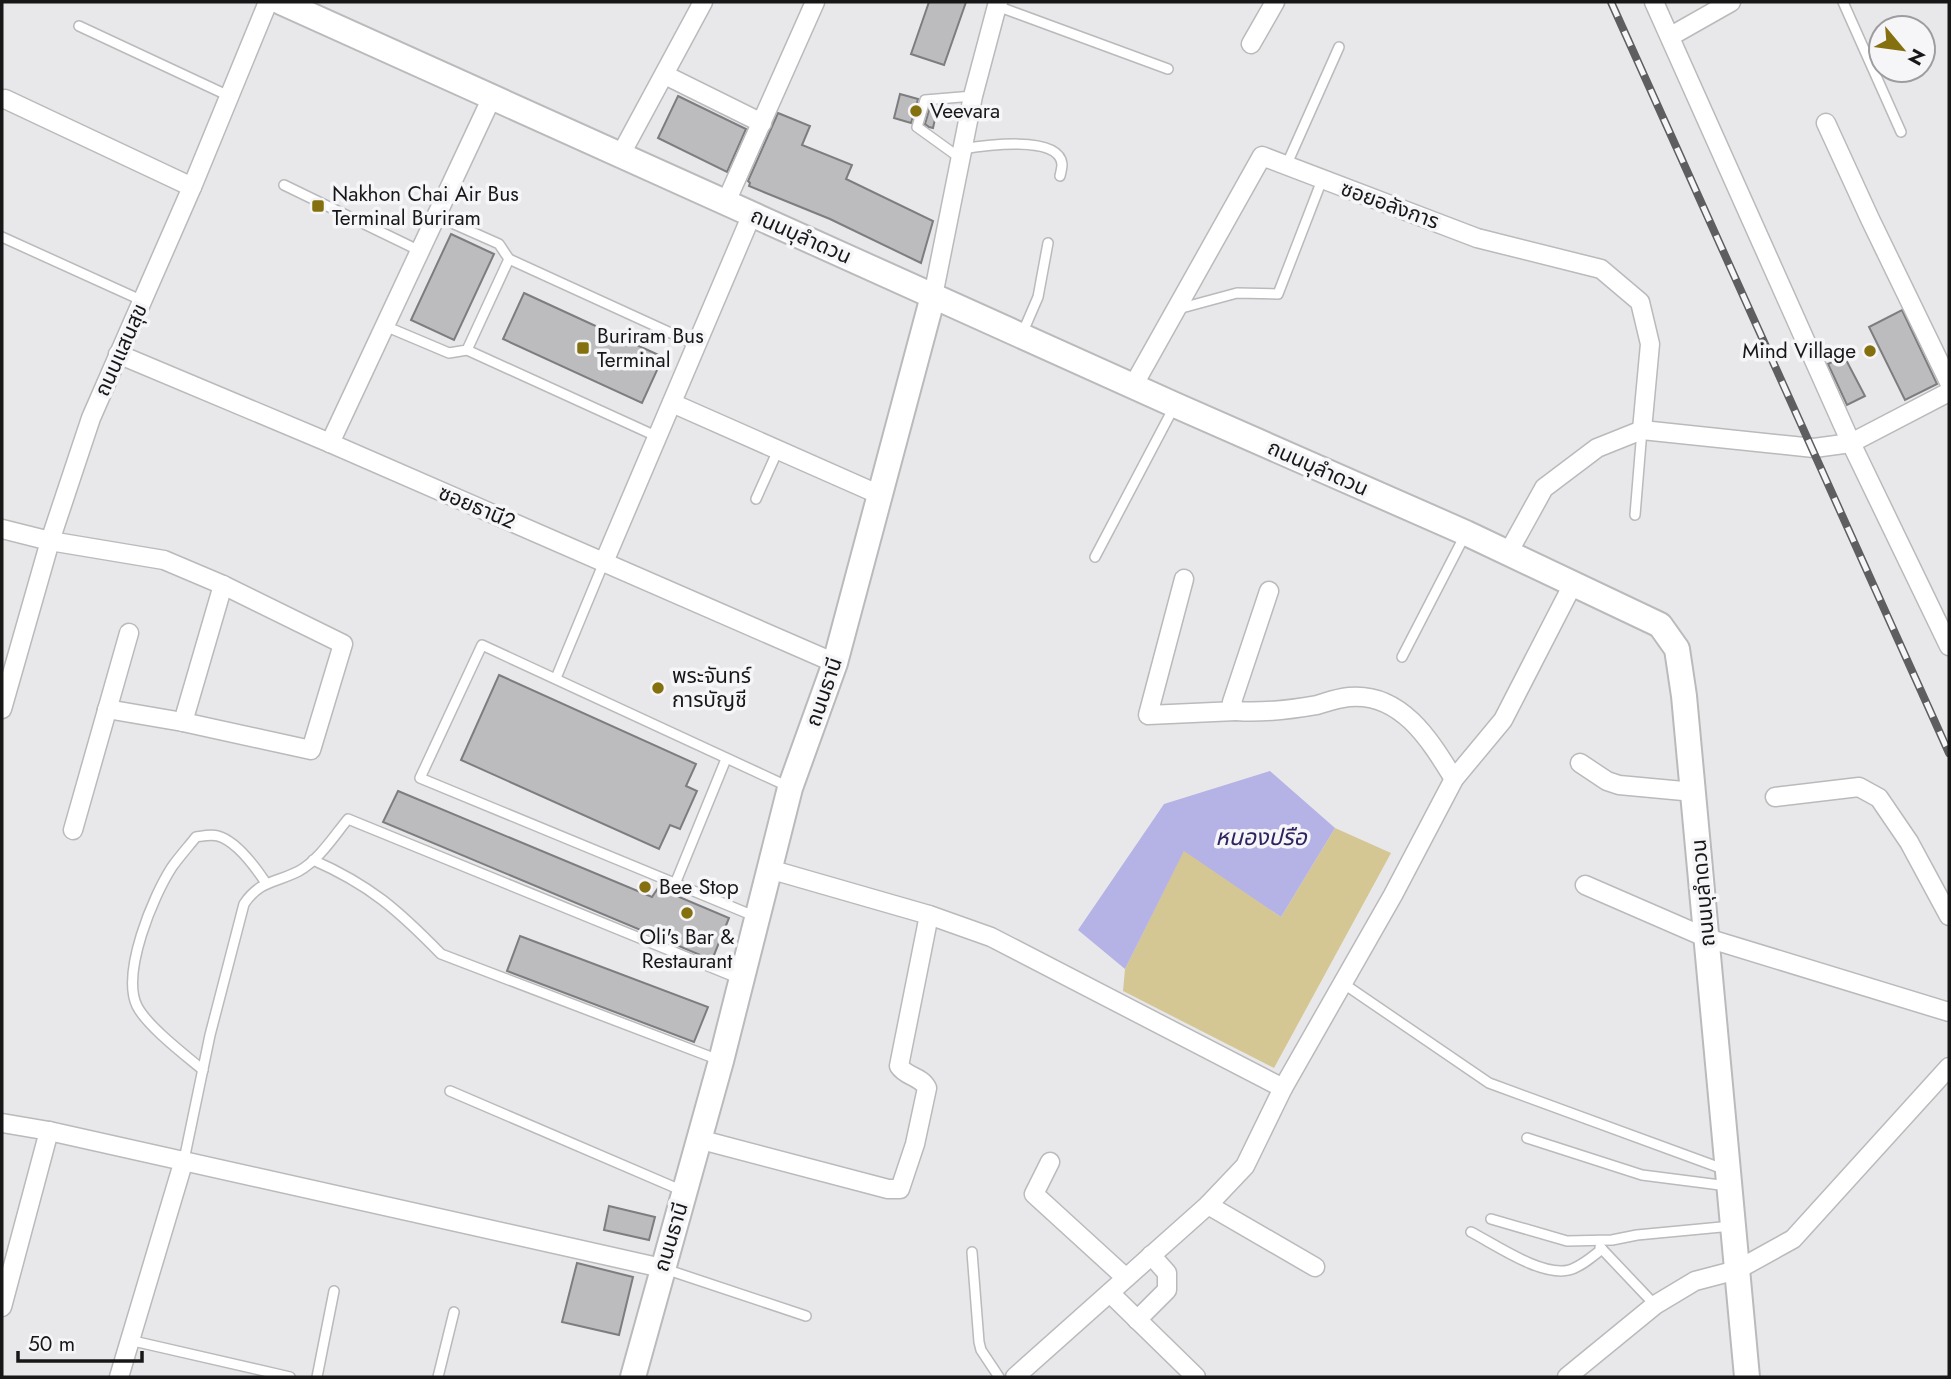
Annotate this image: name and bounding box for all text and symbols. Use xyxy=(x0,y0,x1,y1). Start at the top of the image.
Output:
north arrow xyxy=(1867,14,1937,84)
text: N xyxy=(1901,44,1932,70)
place label: Veevara xyxy=(930,96,1000,126)
marker: Veevara xyxy=(908,103,924,119)
street label: ซอยอลังการ xyxy=(1337,173,1443,237)
place label: Nakhon Chai Air Bus Terminal Buriram xyxy=(332,179,519,233)
marker: Nakhon Chai Air Bus Terminal Buriram xyxy=(310,198,326,214)
street label: ถนนบุลำดวน xyxy=(746,200,856,272)
street label: ถนนแสนสุข xyxy=(87,299,155,401)
place label: Buriram Bus Terminal xyxy=(597,321,704,375)
place label: Mind Village xyxy=(1742,336,1856,366)
marker: Buriram Bus Terminal xyxy=(575,340,591,356)
marker: Mind Village xyxy=(1862,343,1878,359)
street label: ถนนบุลำดวน xyxy=(1263,432,1373,504)
street label: ซอยธานี2 xyxy=(434,477,520,537)
street label: ถนนธานี xyxy=(798,653,850,731)
place label: พระจันทร์ การบัญชี xyxy=(672,661,752,715)
marker: พระจันทร์ การบัญชี xyxy=(650,680,666,696)
water label: หนองปรือ xyxy=(1215,820,1308,854)
street label: ถนนบุลำดวน xyxy=(1683,838,1723,948)
place label: Bee Stop xyxy=(659,872,739,902)
marker: Bee Stop xyxy=(637,879,653,895)
marker: Oli's Bar & Restaurant xyxy=(679,905,695,921)
place label: Oli's Bar & Restaurant xyxy=(639,922,735,976)
street label: ถนนธานี xyxy=(646,1199,696,1275)
scale bar xyxy=(18,1320,142,1364)
text: 50 m xyxy=(28,1329,75,1359)

